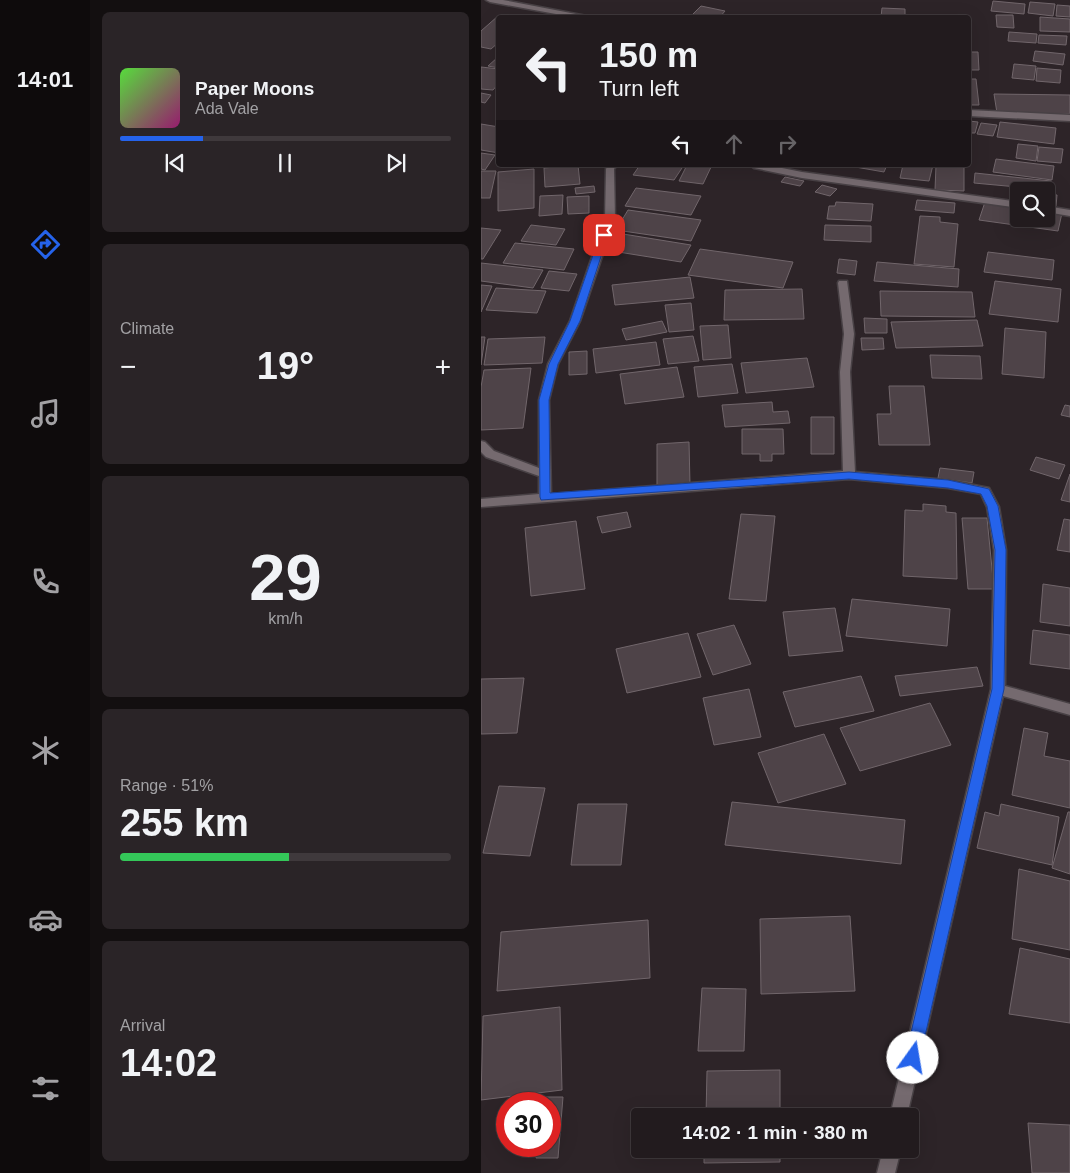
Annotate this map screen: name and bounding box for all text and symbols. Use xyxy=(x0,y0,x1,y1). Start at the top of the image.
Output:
icon: left xyxy=(516,35,581,100)
text: 150 m xyxy=(599,35,698,74)
text: 14:01 xyxy=(17,67,73,92)
text: Turn left xyxy=(599,76,679,101)
text: Paper Moons xyxy=(195,78,314,99)
text: Ada Vale xyxy=(195,100,259,117)
icon: left xyxy=(667,130,695,158)
icon: ahead xyxy=(720,130,748,158)
icon: right xyxy=(773,130,801,158)
icon: previous xyxy=(161,149,189,177)
icon: pause xyxy=(271,149,299,177)
icon: next xyxy=(382,149,410,177)
map controls xyxy=(1010,182,1055,227)
button: search xyxy=(1010,182,1055,227)
pin xyxy=(583,214,625,256)
icon: arrive xyxy=(590,221,618,249)
icon: directions xyxy=(28,227,63,262)
text: Climate xyxy=(120,320,174,337)
text: 19° xyxy=(257,345,314,387)
text: − xyxy=(120,351,136,382)
text: + xyxy=(435,351,451,382)
icon: music xyxy=(28,396,63,431)
text: 29 xyxy=(249,541,322,614)
icon: phone xyxy=(28,564,63,599)
text: km/h xyxy=(268,610,303,627)
icon: climate xyxy=(28,733,63,768)
text: Range · 51% xyxy=(120,777,213,794)
text: 255 km xyxy=(120,802,249,844)
icon: car xyxy=(28,902,63,937)
text: Arrival xyxy=(120,1017,165,1034)
position arrow xyxy=(886,1031,938,1083)
text: 14:02 xyxy=(120,1042,217,1084)
icon: filters xyxy=(28,1071,63,1106)
speed limit sign: 30 xyxy=(496,1092,561,1157)
text: 14:02 · 1 min · 380 m xyxy=(682,1122,868,1143)

